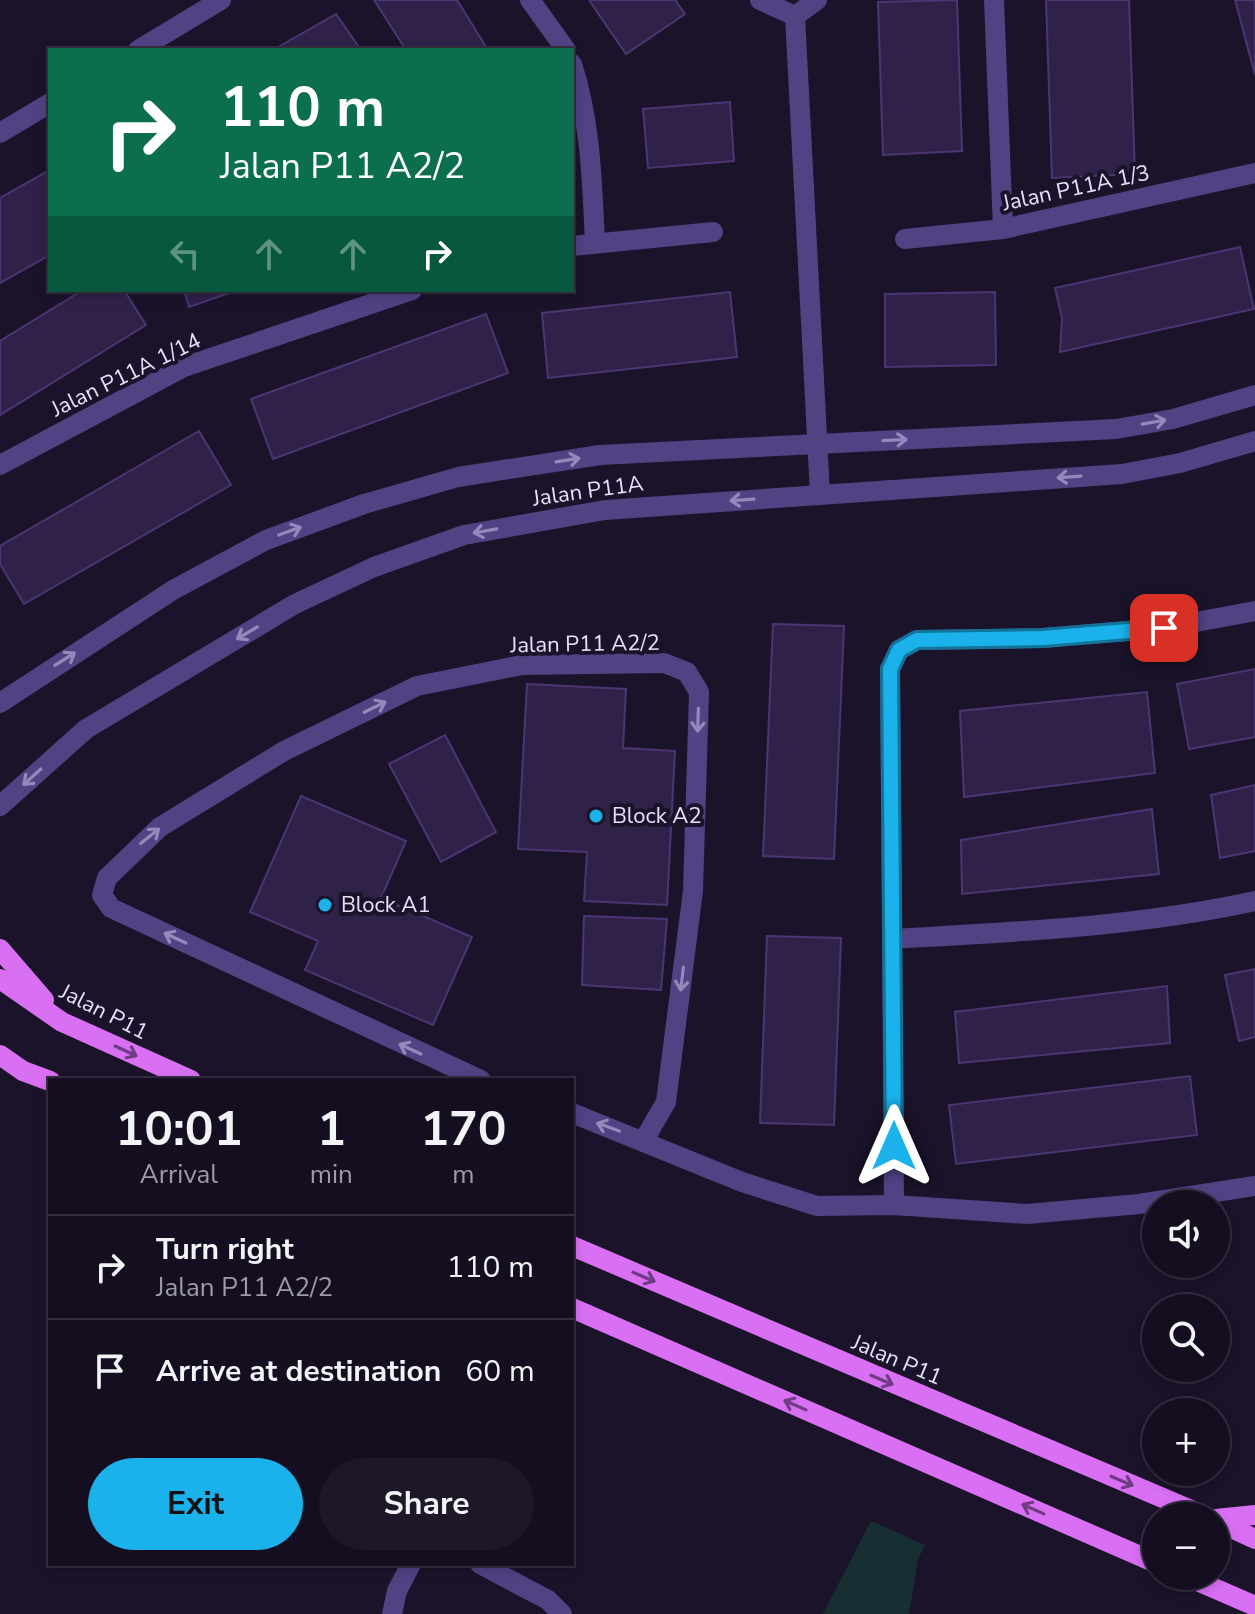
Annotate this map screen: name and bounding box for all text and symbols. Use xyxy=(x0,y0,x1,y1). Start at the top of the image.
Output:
text: 110 m xyxy=(220,69,385,146)
icon: right xyxy=(88,80,192,184)
text: Jalan P11 A2/2 xyxy=(220,142,465,191)
street label: Jalan P11A 1/3 xyxy=(999,158,1152,218)
icon: left xyxy=(163,232,207,276)
icon: ahead xyxy=(247,232,291,276)
icon: ahead xyxy=(331,232,375,276)
icon: right xyxy=(415,232,459,276)
street label: Jalan P11A 1/14 xyxy=(45,326,206,425)
one-way arrow xyxy=(1141,414,1166,429)
one-way arrow xyxy=(881,432,908,447)
one-way arrow xyxy=(555,451,581,466)
street label: Jalan P11A xyxy=(530,468,645,514)
one-way arrow xyxy=(1056,470,1083,485)
one-way arrow xyxy=(729,492,756,507)
one-way arrow xyxy=(278,523,302,537)
one-way arrow xyxy=(472,525,498,540)
pin xyxy=(1130,594,1198,662)
icon: arrive xyxy=(1142,606,1186,650)
one-way arrow xyxy=(236,625,259,641)
street label: Jalan P11 A2/2 xyxy=(509,628,660,660)
one-way arrow xyxy=(53,651,75,668)
one-way arrow xyxy=(362,698,386,714)
one-way arrow xyxy=(691,706,706,733)
one-way arrow xyxy=(22,768,42,786)
place label: Block A2 xyxy=(612,801,702,831)
marker: Block A2 xyxy=(587,807,605,825)
one-way arrow xyxy=(139,827,160,844)
place label: Block A1 xyxy=(341,890,431,920)
marker: Block A1 xyxy=(316,896,334,914)
one-way arrow xyxy=(163,930,187,945)
one-way arrow xyxy=(674,966,689,991)
street label: Jalan P11 xyxy=(54,977,153,1047)
one-way arrow xyxy=(398,1041,422,1056)
one-way arrow xyxy=(114,1044,138,1059)
text: 10:01 xyxy=(115,1096,242,1162)
text: 1 xyxy=(317,1096,346,1162)
text: 170 xyxy=(420,1096,507,1162)
position arrow xyxy=(852,1104,936,1188)
one-way arrow xyxy=(596,1119,621,1133)
text: Arrival xyxy=(140,1157,218,1192)
text: min xyxy=(310,1157,353,1192)
text: m xyxy=(452,1157,475,1192)
map controls xyxy=(1142,1190,1230,1590)
button: sound xyxy=(1142,1190,1230,1278)
text: Turn right xyxy=(156,1229,294,1270)
icon: right xyxy=(88,1245,132,1289)
text: 110 m xyxy=(447,1247,534,1288)
text: Jalan P11 A2/2 xyxy=(156,1270,333,1305)
one-way arrow xyxy=(631,1270,655,1285)
button: search xyxy=(1142,1294,1230,1382)
street label: Jalan P11 xyxy=(846,1327,947,1392)
icon: arrive xyxy=(88,1349,132,1393)
text: Arrive at destination xyxy=(156,1351,441,1392)
text: 60 m xyxy=(465,1351,535,1392)
one-way arrow xyxy=(869,1374,894,1389)
one-way arrow xyxy=(783,1397,808,1412)
button: + xyxy=(1142,1398,1230,1486)
button: Exit xyxy=(88,1458,303,1550)
button: Share xyxy=(319,1458,534,1550)
one-way arrow xyxy=(1109,1475,1134,1490)
one-way arrow xyxy=(1021,1501,1046,1516)
button: − xyxy=(1142,1502,1230,1590)

